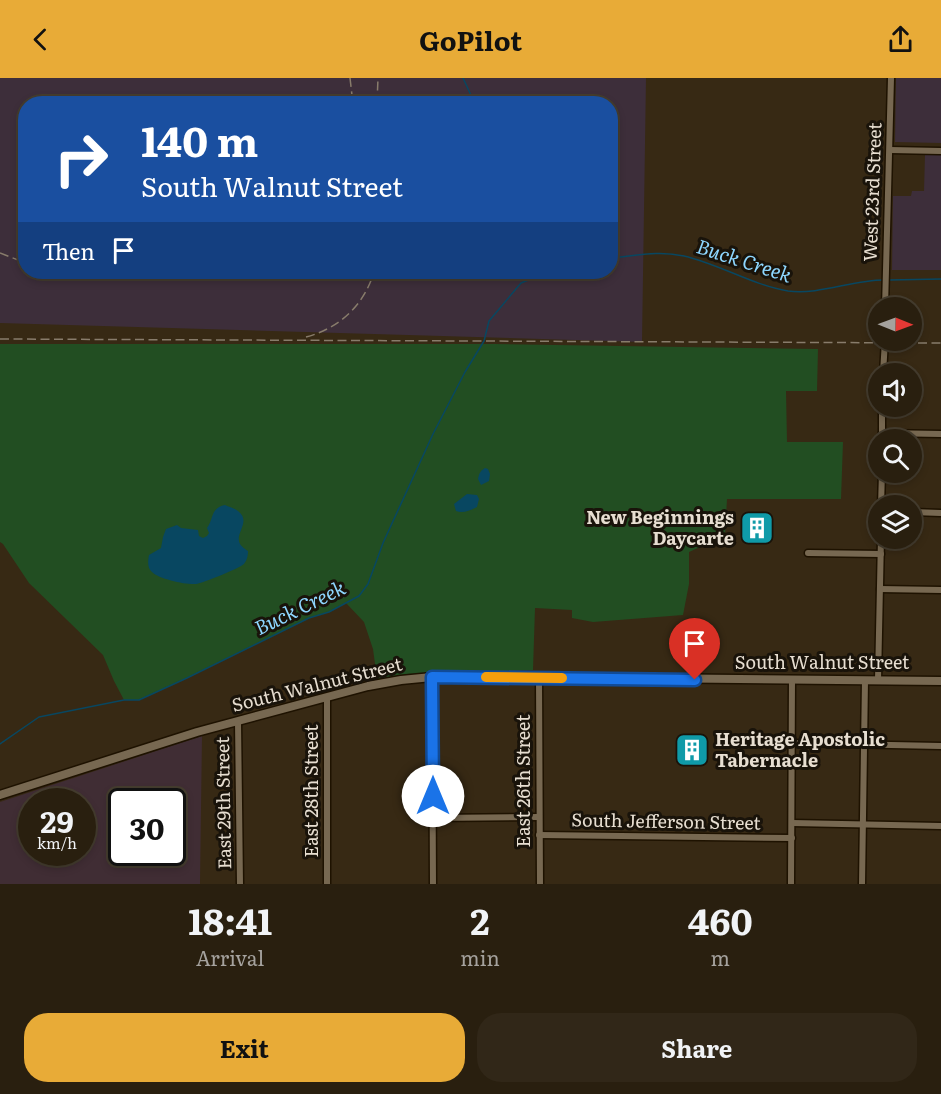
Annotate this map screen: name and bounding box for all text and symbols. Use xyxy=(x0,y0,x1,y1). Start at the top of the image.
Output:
text: GoPilot xyxy=(419,19,522,59)
icon: back xyxy=(24,23,57,56)
icon: share xyxy=(884,23,917,56)
text: 140 m xyxy=(141,108,258,170)
icon: right xyxy=(42,120,120,198)
street label: West 23rd Street xyxy=(856,121,887,262)
text: South Walnut Street xyxy=(141,165,403,205)
water label: Buck Creek xyxy=(693,230,796,289)
text: Then xyxy=(42,234,95,267)
icon: arrive xyxy=(107,234,140,267)
north arrow xyxy=(868,297,922,351)
map controls xyxy=(868,297,922,549)
button: sound xyxy=(868,363,922,417)
button: search xyxy=(868,429,922,483)
button: layers xyxy=(868,495,922,549)
place label: New Beginnings Daycarte xyxy=(586,503,734,551)
building icon: New Beginnings Daycarte xyxy=(739,510,775,546)
water label: Buck Creek xyxy=(248,571,350,641)
pin xyxy=(669,618,720,680)
icon: arrive xyxy=(678,627,711,660)
street label: South Walnut Street xyxy=(735,648,910,675)
street label: South Walnut Street xyxy=(229,649,405,718)
street label: East 26th Street xyxy=(509,714,536,847)
street label: East 28th Street xyxy=(297,724,324,858)
place label: Heritage Apostolic Tabernacle xyxy=(715,725,885,773)
building icon: Heritage Apostolic Tabernacle xyxy=(674,732,710,768)
street label: East 29th Street xyxy=(208,736,237,870)
position arrow xyxy=(401,764,465,828)
speed limit sign: 30 xyxy=(108,788,186,866)
text: 29 xyxy=(40,798,74,842)
street label: South Jefferson Street xyxy=(571,805,762,836)
text: km/h xyxy=(37,831,77,854)
text: 18:41 xyxy=(188,893,272,946)
text: 2 xyxy=(470,893,490,946)
text: 460 xyxy=(688,893,753,946)
text: Arrival xyxy=(196,942,264,972)
text: min xyxy=(460,942,500,972)
text: m xyxy=(711,942,730,972)
button: Exit xyxy=(24,1013,465,1082)
button: Share xyxy=(477,1013,917,1082)

